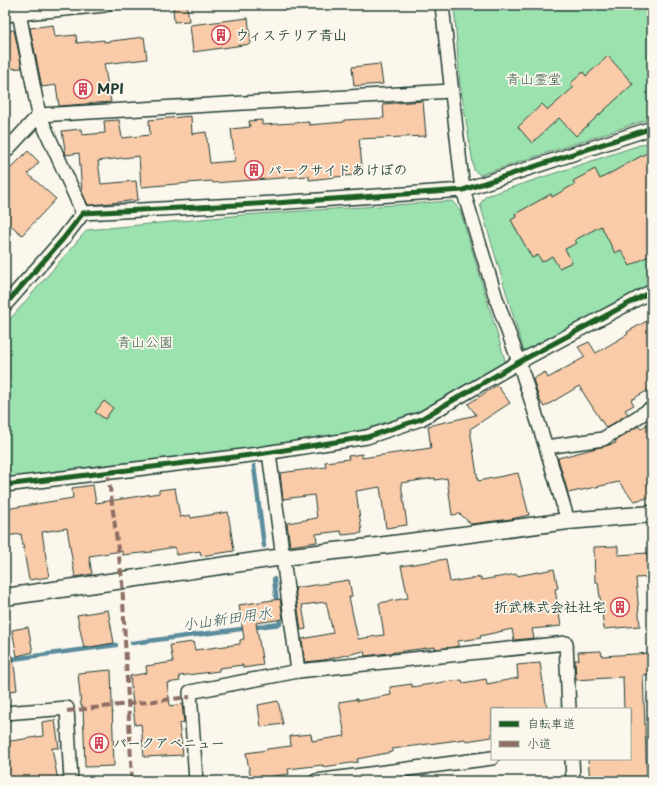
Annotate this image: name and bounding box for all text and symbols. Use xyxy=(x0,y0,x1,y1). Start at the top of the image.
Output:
building icon: ウィステリア青山 xyxy=(210,24,232,46)
place label: ウィステリア青山 xyxy=(235,24,347,45)
park label: 青山霊堂 xyxy=(506,68,562,89)
building icon: MPI xyxy=(72,78,94,100)
place label: MPI xyxy=(97,78,124,99)
building icon: パークサイドあけぼの xyxy=(243,159,265,181)
place label: パークサイドあけぼの xyxy=(268,159,408,180)
park label: 青山公園 xyxy=(117,331,173,352)
place label: 折武株式会社社宅 xyxy=(494,596,606,617)
building icon: 折武株式会社社宅 xyxy=(609,596,631,618)
water label: 小山新田用水 xyxy=(181,600,273,635)
legend xyxy=(491,708,631,760)
text: 自転車道 xyxy=(527,714,575,732)
building icon: パークアベニュー xyxy=(88,732,110,754)
place label: パークアベニュー xyxy=(113,732,225,753)
text: 小道 xyxy=(527,734,551,752)

